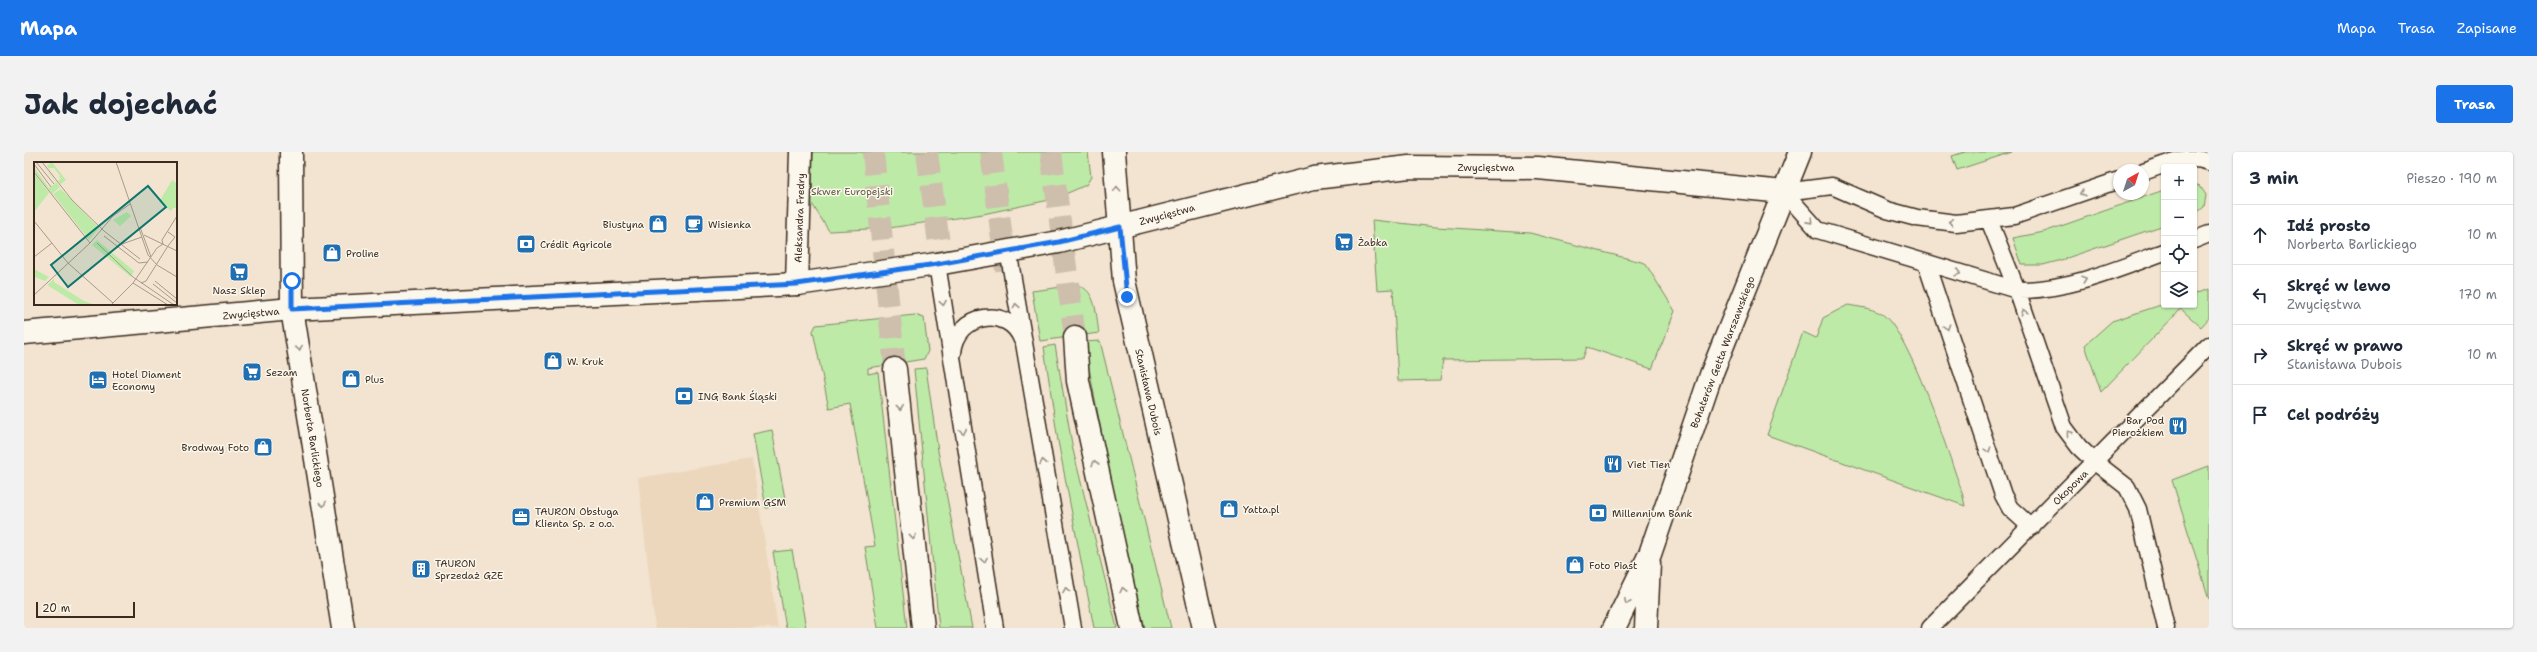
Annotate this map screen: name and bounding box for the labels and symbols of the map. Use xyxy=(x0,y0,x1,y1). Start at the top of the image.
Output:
street label: Zwycięstwa xyxy=(1458,161,1515,174)
inset map xyxy=(34,162,177,305)
north arrow xyxy=(2113,164,2149,200)
street label: Aleksandra Fredry xyxy=(791,173,808,263)
park label: Skwer Europejski xyxy=(811,185,893,198)
one-way arrow xyxy=(1113,186,1122,192)
one-way arrow xyxy=(2079,189,2086,197)
street label: Zwycięstwa xyxy=(1138,201,1197,228)
shop icon: Biustyna xyxy=(647,213,669,235)
cafe icon: Wisienka xyxy=(683,213,705,235)
one-way arrow xyxy=(1806,216,1813,224)
place label: Biustyna xyxy=(603,218,645,231)
place label: Wisienka xyxy=(708,218,752,231)
one-way arrow xyxy=(1948,218,1954,227)
supermarket icon: Żabka xyxy=(1333,231,1355,253)
bank icon: Crédit Agricole xyxy=(515,233,537,255)
place label: Żabka xyxy=(1358,236,1388,249)
place label: Crédit Agricole xyxy=(540,238,612,251)
shop icon: Proline xyxy=(321,242,343,264)
place label: Proline xyxy=(346,247,380,260)
supermarket icon: Nasz Sklep xyxy=(228,261,250,283)
one-way arrow xyxy=(1954,268,1961,277)
route start xyxy=(283,272,301,290)
street label: Bohaterów Getta Warszawskiego xyxy=(1687,274,1758,430)
one-way arrow xyxy=(2080,275,2087,284)
place label: Nasz Sklep xyxy=(212,284,266,297)
route end xyxy=(1118,288,1136,306)
one-way arrow xyxy=(938,300,947,306)
one-way arrow xyxy=(1012,303,1021,309)
street label: Zwycięstwa xyxy=(222,304,281,322)
one-way arrow xyxy=(2020,308,2029,315)
one-way arrow xyxy=(1942,323,1951,330)
one-way arrow xyxy=(294,345,302,351)
street label: Stanisława Dubois xyxy=(1132,347,1165,437)
shop icon: W. Kruk xyxy=(542,350,564,372)
place label: W. Kruk xyxy=(567,355,604,368)
supermarket icon: Sezam xyxy=(241,361,263,383)
place label: Sezam xyxy=(266,366,298,379)
place label: Hotel Diament Economy xyxy=(112,368,181,393)
shop icon: Plus xyxy=(340,368,362,390)
hotel icon: Hotel Diament Economy xyxy=(87,369,109,391)
place label: Plus xyxy=(365,373,384,386)
bank icon: ING Bank Śląski xyxy=(673,385,695,407)
street label: Norberta Barlickiego xyxy=(298,388,327,488)
place label: ING Bank Śląski xyxy=(698,390,777,403)
one-way arrow xyxy=(895,405,904,411)
place label: Bar Pod Pierożkiem xyxy=(2112,414,2165,439)
restaurant icon: Bar Pod Pierożkiem xyxy=(2167,415,2189,437)
one-way arrow xyxy=(958,428,967,435)
one-way arrow xyxy=(2067,431,2074,438)
shop icon: Brodway Foto xyxy=(252,436,274,458)
place label: Brodway Foto xyxy=(182,441,249,454)
one-way arrow xyxy=(1983,447,1992,454)
restaurant icon: Viet Tien xyxy=(1602,453,1624,475)
one-way arrow xyxy=(1039,458,1048,465)
place label: Viet Tien xyxy=(1627,458,1670,471)
one-way arrow xyxy=(1092,460,1100,466)
street label: Okopowa xyxy=(2050,466,2091,508)
shop icon: Premium GSM xyxy=(694,491,716,513)
place label: Premium GSM xyxy=(719,496,787,509)
shop icon: Yatta.pl xyxy=(1218,498,1240,520)
one-way arrow xyxy=(318,501,327,507)
bank icon: Millennium Bank xyxy=(1587,502,1609,524)
place label: Yatta.pl xyxy=(1243,503,1279,516)
place label: TAURON Obsługa Klienta Sp. z o.o. xyxy=(535,505,619,530)
office icon: TAURON Obsługa Klienta Sp. z o.o. xyxy=(510,506,532,528)
place label: Millennium Bank xyxy=(1612,507,1693,520)
one-way arrow xyxy=(909,534,918,540)
shop icon: Foto Piast xyxy=(1564,554,1586,576)
place label: TAURON Sprzedaż GZE xyxy=(435,557,503,582)
one-way arrow xyxy=(979,557,988,563)
building icon: TAURON Sprzedaż GZE xyxy=(410,558,432,580)
place label: Foto Piast xyxy=(1589,559,1637,572)
one-way arrow xyxy=(1062,587,1070,593)
one-way arrow xyxy=(1119,587,1128,594)
one-way arrow xyxy=(1624,597,1632,605)
scale bar xyxy=(36,600,135,619)

